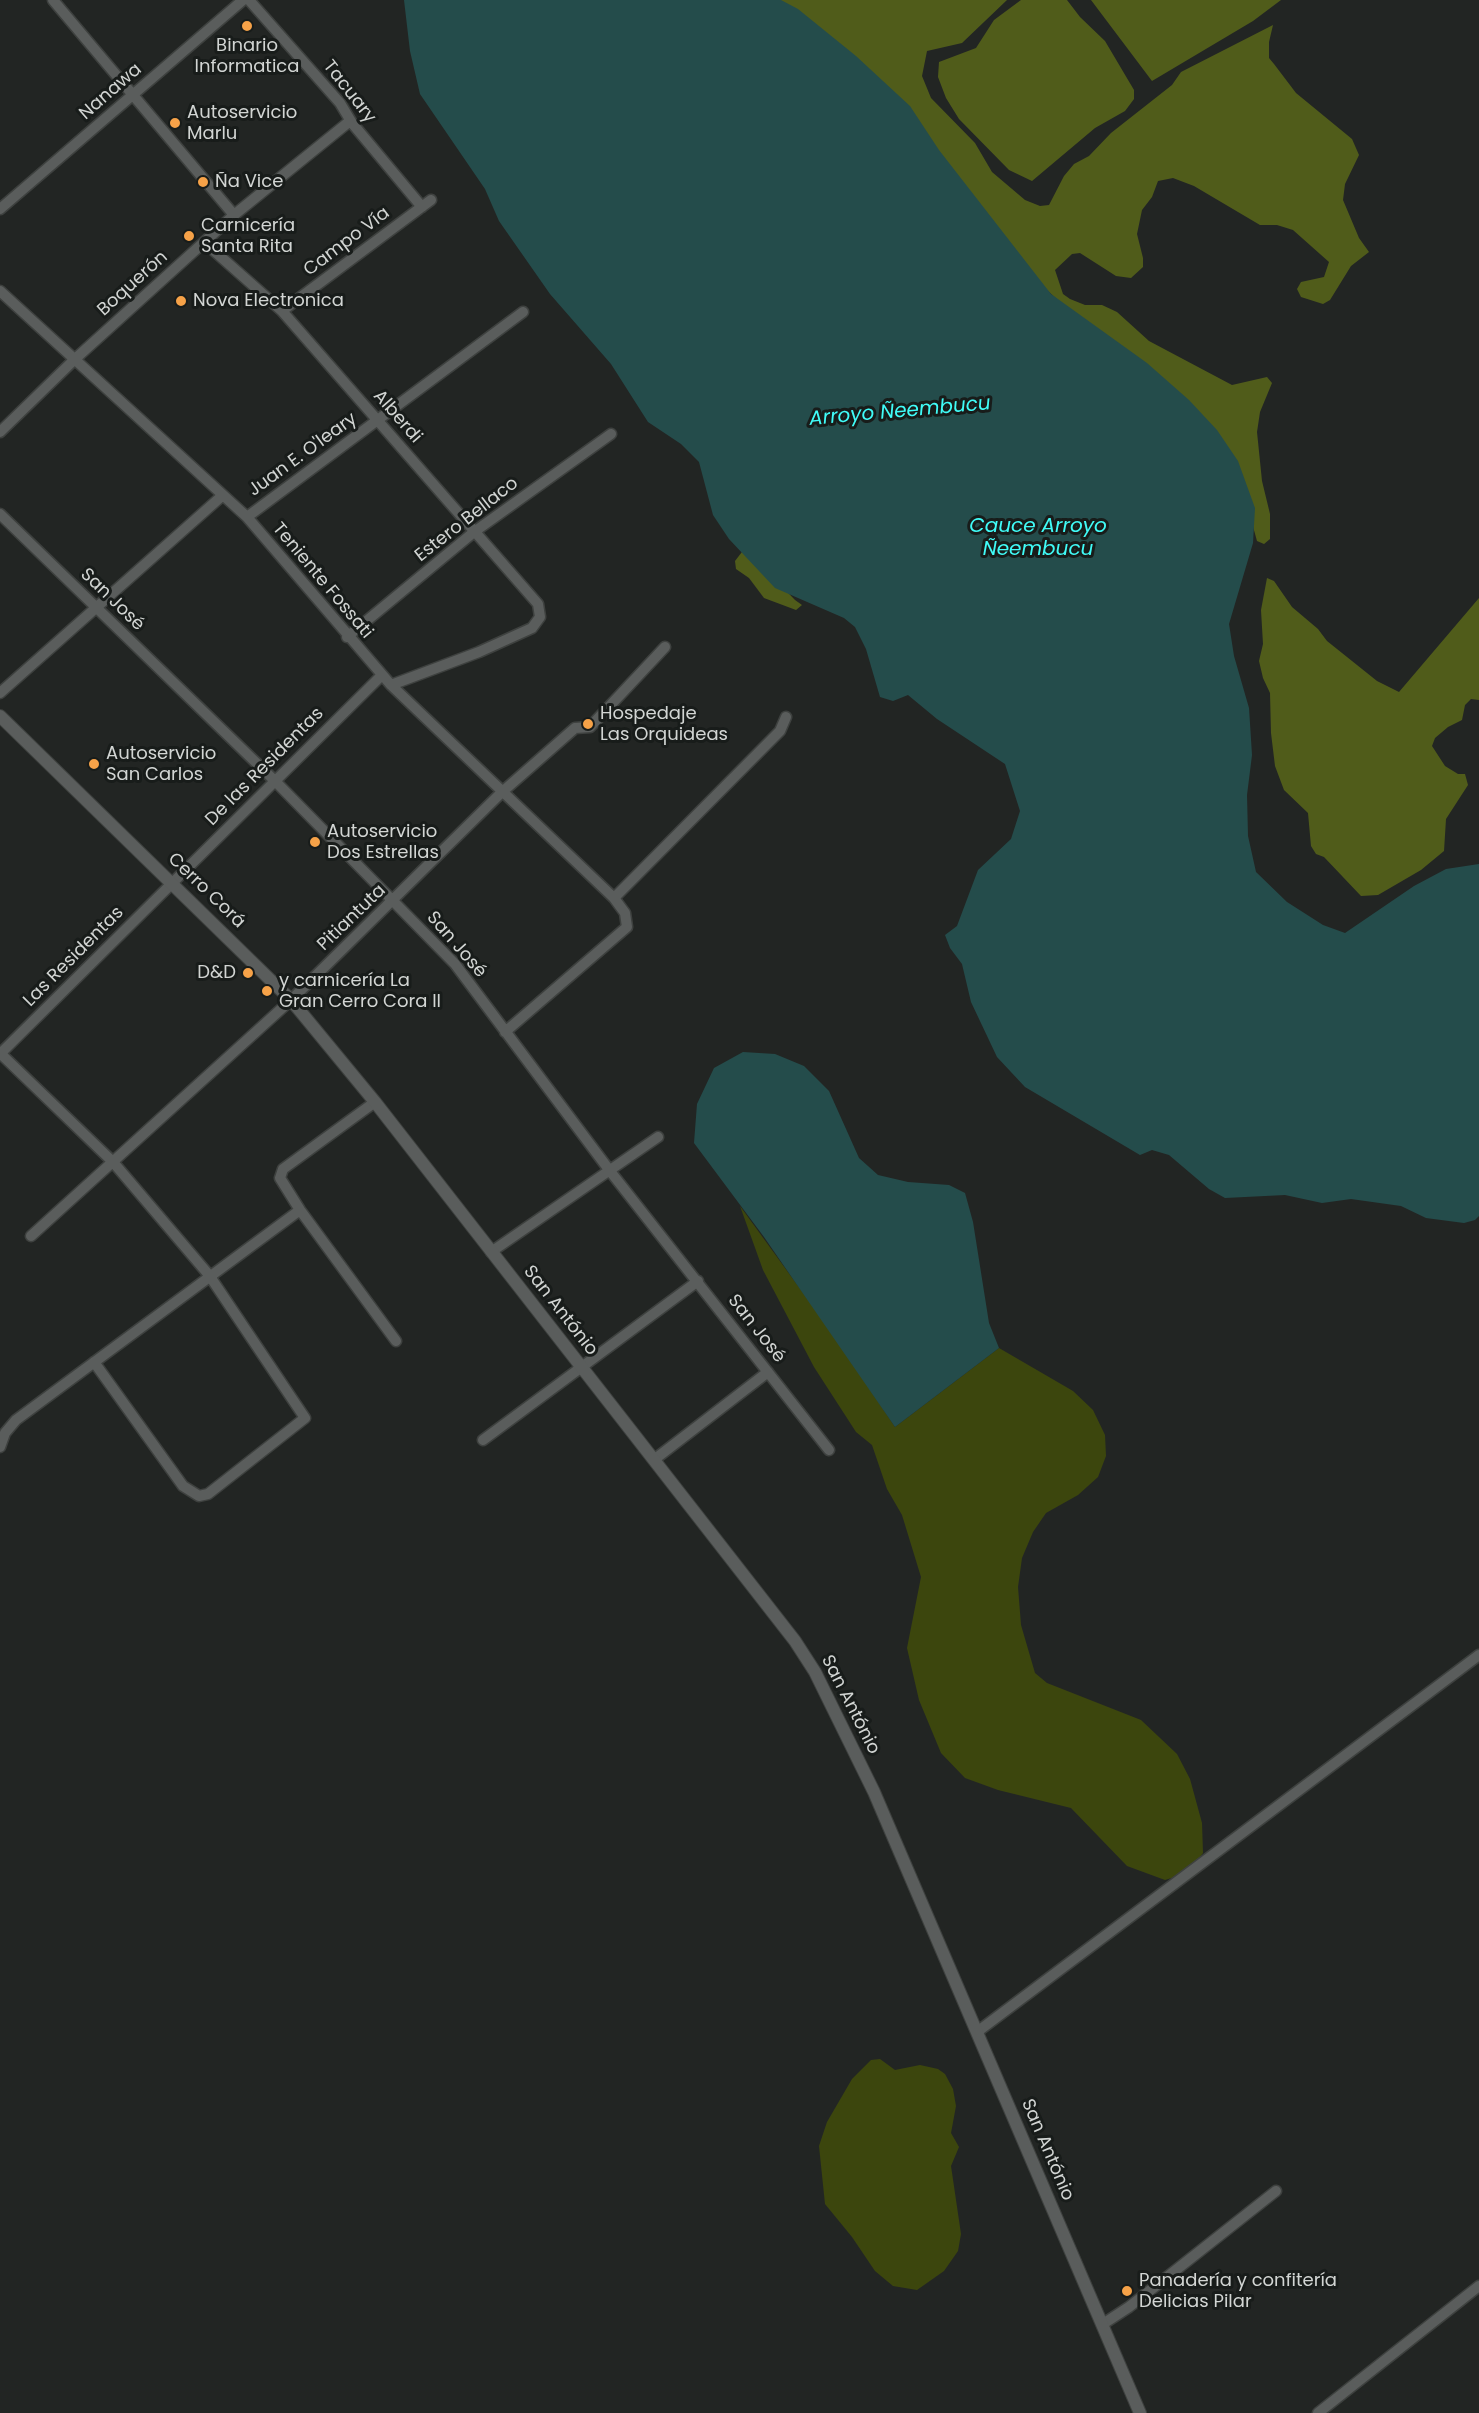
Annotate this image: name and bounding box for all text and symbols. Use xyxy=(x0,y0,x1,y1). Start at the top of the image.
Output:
marker: Binario Informatica xyxy=(240,19,254,33)
place label: Binario Informatica xyxy=(195,35,299,78)
street label: Tacuary xyxy=(318,56,380,128)
street label: Nanawa xyxy=(75,59,147,125)
place label: Autoservicio Marlu xyxy=(187,102,297,144)
marker: Autoservicio Marlu xyxy=(168,116,182,130)
place label: Ña Vice xyxy=(215,171,283,193)
marker: Ña Vice xyxy=(196,175,210,189)
street label: Campo Vía xyxy=(300,203,394,281)
place label: Carnicería Santa Rita xyxy=(201,215,295,258)
marker: Carnicería Santa Rita xyxy=(182,229,196,243)
street label: Boquerón xyxy=(93,247,173,321)
place label: Nova Electronica xyxy=(193,290,344,312)
marker: Nova Electronica xyxy=(174,294,188,308)
street label: Alberdi xyxy=(368,386,426,448)
water label: Arroyo Ñeembucu xyxy=(808,392,992,432)
street label: Juan E. O'leary xyxy=(244,408,362,502)
street label: Estero Bellaco xyxy=(411,473,523,567)
water label: Cauce Arroyo Ñeembucu xyxy=(969,515,1107,562)
street label: Teniente Fossati xyxy=(267,519,377,643)
street label: San José xyxy=(75,564,149,636)
street label: De las Residentas xyxy=(201,703,329,831)
place label: Hospedaje Las Orquideas xyxy=(600,703,728,746)
marker: Hospedaje Las Orquideas xyxy=(581,717,595,731)
place label: Autoservicio San Carlos xyxy=(106,743,216,786)
marker: Autoservicio San Carlos xyxy=(87,757,101,771)
place label: Autoservicio Dos Estrellas xyxy=(327,821,439,864)
marker: Autoservicio Dos Estrellas xyxy=(308,835,322,849)
street label: Cerro Corá xyxy=(163,849,249,933)
street label: Pitiantuta xyxy=(313,880,391,956)
street label: Las Residentas xyxy=(19,902,129,1012)
street label: San José xyxy=(421,907,491,983)
place label: D&D xyxy=(197,962,236,984)
marker: D&D xyxy=(241,966,255,980)
place label: y carnicería La Gran Cerro Cora II xyxy=(279,970,441,1012)
marker: y carnicería La Gran Cerro Cora II xyxy=(260,984,274,998)
street label: San António xyxy=(518,1262,602,1360)
street label: San José xyxy=(723,1291,789,1367)
street label: San António xyxy=(816,1652,884,1758)
street label: San António xyxy=(1016,2096,1078,2204)
place label: Panadería y confitería Delicias Pilar xyxy=(1139,2270,1337,2312)
marker: Panadería y confitería Delicias Pilar xyxy=(1120,2284,1134,2298)

